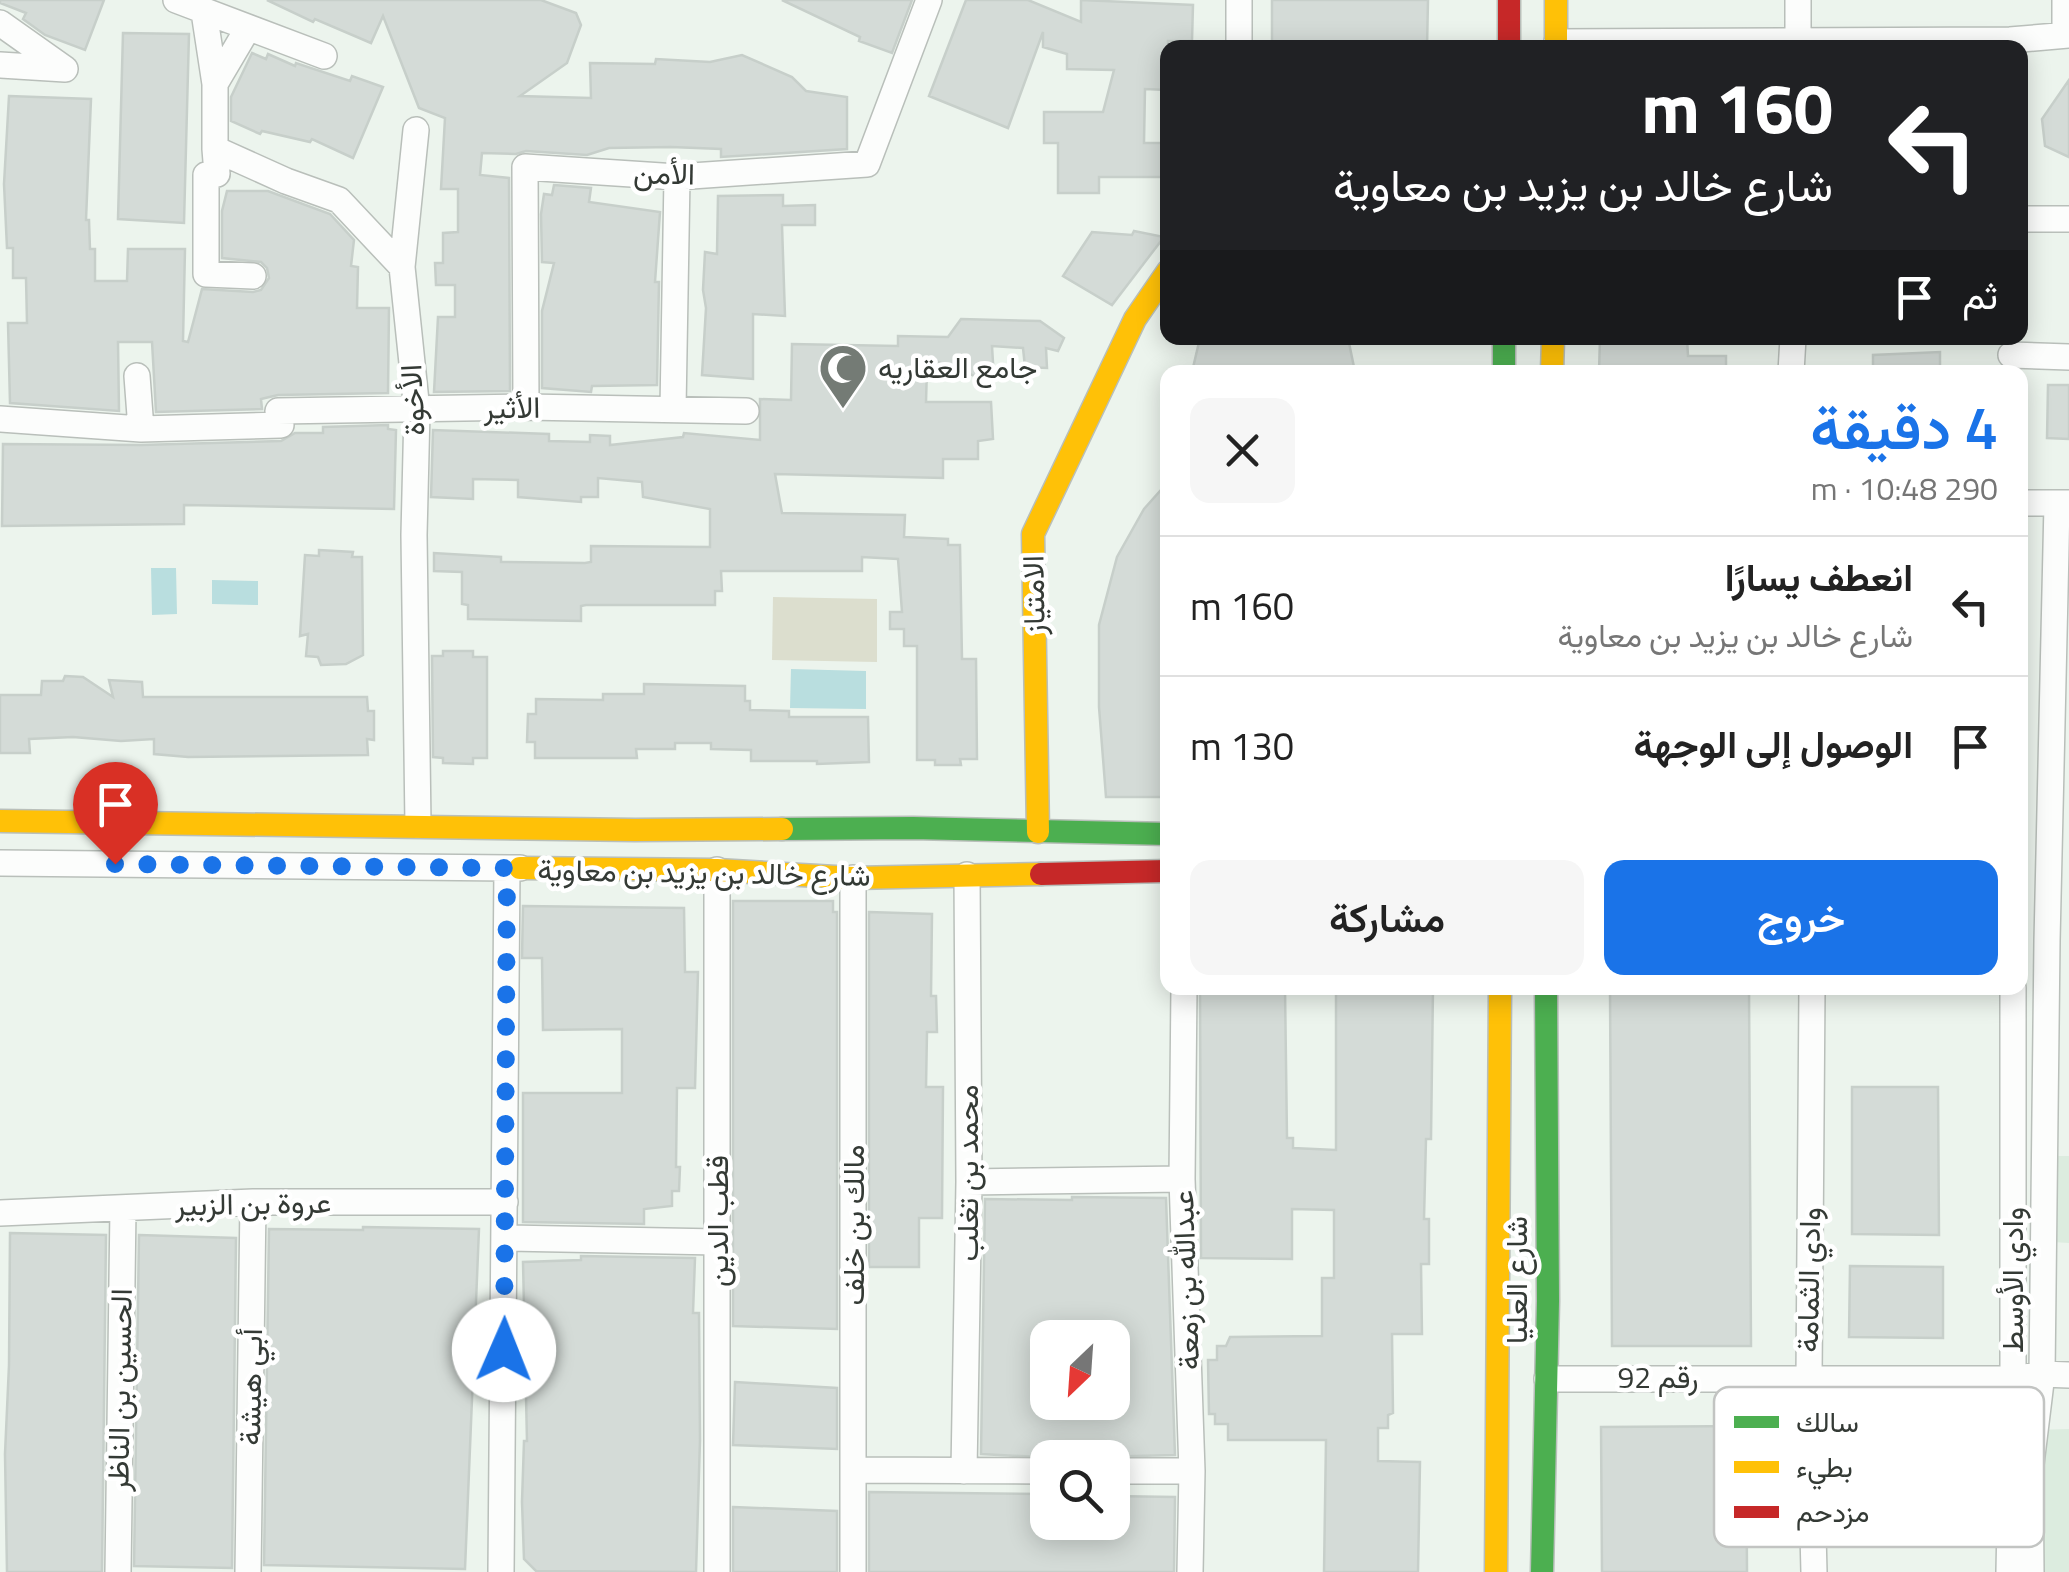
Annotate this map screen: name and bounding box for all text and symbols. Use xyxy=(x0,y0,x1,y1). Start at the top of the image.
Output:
text: 160 m xyxy=(1641,54,1833,160)
icon: left xyxy=(1868,80,1998,210)
street label: الأمن xyxy=(633,149,695,197)
text: شارع خالد بن يزيد بن معاوية xyxy=(1333,150,1833,218)
text: ثم xyxy=(1962,266,1998,324)
icon: arrive xyxy=(1887,270,1942,325)
mosque icon: جامع العقاريه xyxy=(817,342,869,410)
place label: جامع العقاريه xyxy=(878,344,1037,390)
street label: الأخوة xyxy=(387,363,437,437)
text: 4 دقيقة xyxy=(1810,381,1998,472)
street label: الأثير xyxy=(482,384,541,431)
button: close xyxy=(1190,398,1295,503)
text: 290 m · 10:48 xyxy=(1811,464,1998,512)
text: انعطف يسارًا xyxy=(1725,548,1913,606)
street label: الامتياز xyxy=(1009,555,1057,636)
text: 160 m xyxy=(1190,577,1294,635)
icon: left xyxy=(1943,579,1998,634)
text: شارع خالد بن يزيد بن معاوية xyxy=(1557,611,1913,659)
text: الوصول إلى الوجهة xyxy=(1634,715,1913,773)
text: 130 m xyxy=(1190,717,1294,775)
icon: arrive xyxy=(1943,719,1998,774)
pin xyxy=(73,762,158,865)
icon: arrive xyxy=(88,777,143,832)
street label: شارع خالد بن يزيد بن معاوية xyxy=(537,846,871,898)
button: مشاركة xyxy=(1190,860,1584,975)
button: خروج xyxy=(1604,860,1998,975)
street label: محمد بن تغلب xyxy=(944,1084,990,1262)
street label: مالك بن خلف xyxy=(830,1145,876,1305)
street label: قطب الدين xyxy=(694,1155,740,1287)
street label: عروة بن الزبير xyxy=(173,1179,332,1227)
street label: عبدالله بن زمعة xyxy=(1159,1189,1211,1371)
street label: وادي الثمامة xyxy=(1784,1207,1834,1353)
street label: وادي الأوسط xyxy=(1989,1207,2037,1353)
street label: شارع العليا xyxy=(1493,1216,1539,1344)
street label: الحسين بن الناظر xyxy=(94,1288,144,1493)
position arrow xyxy=(452,1298,556,1402)
north arrow xyxy=(1030,1320,1130,1420)
map controls xyxy=(1030,1320,1130,1540)
street label: أبي هيشة xyxy=(226,1328,276,1446)
street label: رقم 92 xyxy=(1617,1354,1699,1400)
legend xyxy=(1714,1387,2044,1547)
text: سالك xyxy=(1796,1400,1859,1443)
button: search xyxy=(1030,1440,1130,1540)
text: بطيء xyxy=(1796,1445,1853,1490)
text: مزدحم xyxy=(1796,1490,1869,1533)

